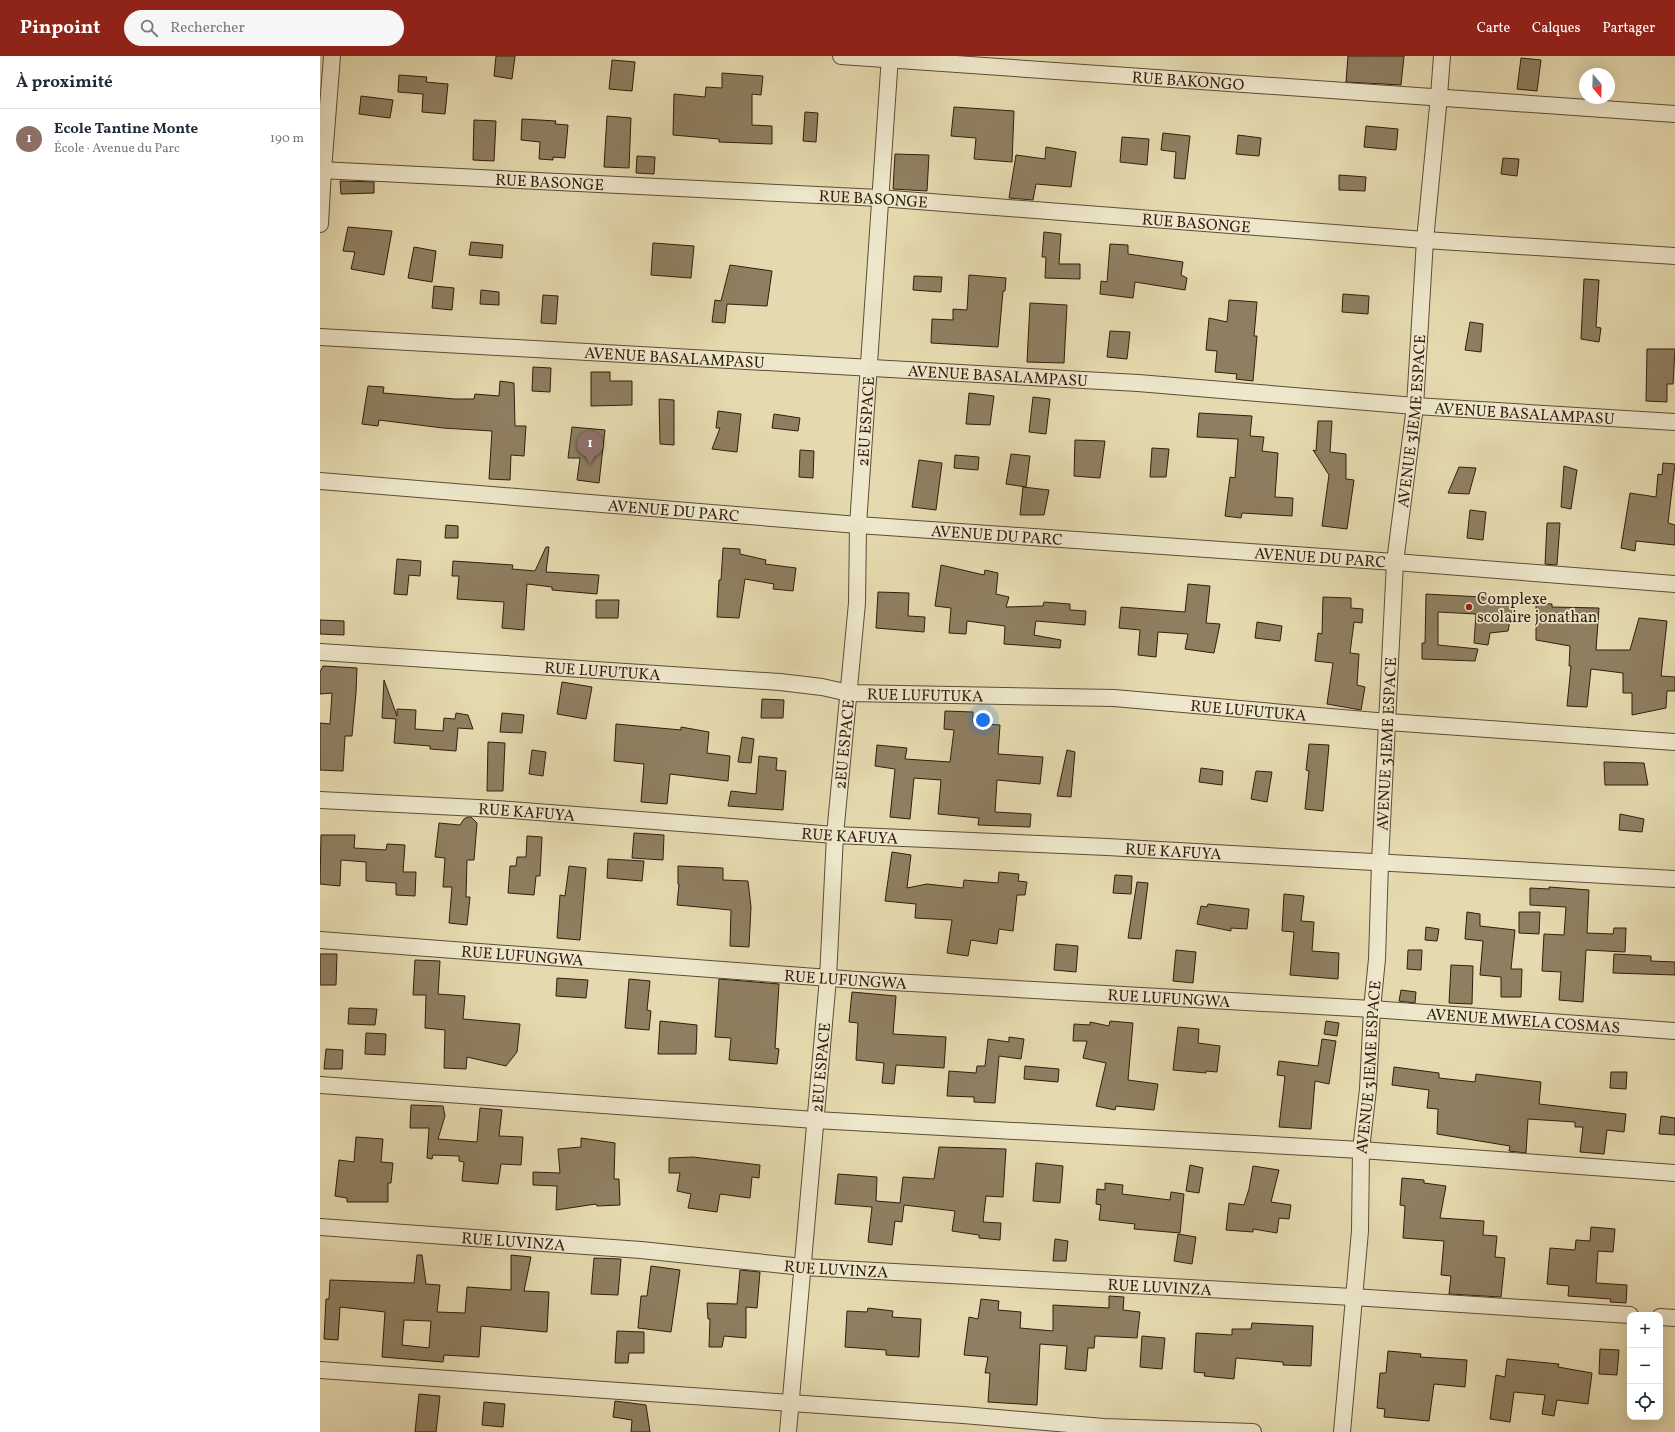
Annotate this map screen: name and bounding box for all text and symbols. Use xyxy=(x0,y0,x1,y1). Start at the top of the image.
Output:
search box xyxy=(124,10,404,46)
text: Pinpoint xyxy=(20,15,100,41)
icon: search xyxy=(138,17,160,39)
text: Rechercher xyxy=(170,18,245,39)
text: Carte xyxy=(1477,19,1510,38)
text: Calques xyxy=(1532,19,1580,38)
text: Partager xyxy=(1602,19,1655,38)
street label: RUE BAKONGO xyxy=(1131,67,1245,97)
north arrow xyxy=(1579,68,1615,104)
text: À proximité xyxy=(16,71,113,94)
text: Ecole Tantine Monte xyxy=(54,119,198,140)
text: 1 xyxy=(26,130,32,148)
text: 190 m xyxy=(270,130,304,148)
text: École · Avenue du Parc xyxy=(54,140,180,158)
street label: RUE BASONGE xyxy=(495,170,605,197)
street label: RUE BASONGE xyxy=(818,186,928,215)
street label: RUE BASONGE xyxy=(1141,209,1251,240)
street label: AVENUE 3IEME ESPACE xyxy=(1393,334,1432,509)
street label: AVENUE BASALAMPASU xyxy=(584,343,765,375)
street label: AVENUE BASALAMPASU xyxy=(907,361,1089,393)
street label: 2EU ESPACE xyxy=(853,376,881,467)
street label: AVENUE BASALAMPASU xyxy=(1434,398,1615,431)
pin: 1 xyxy=(577,431,603,464)
street label: AVENUE DU PARC xyxy=(607,496,740,528)
street label: AVENUE DU PARC xyxy=(930,521,1063,552)
street label: AVENUE DU PARC xyxy=(1253,543,1387,574)
place label: Complexe scolaire jonathan xyxy=(1477,589,1597,629)
marker: Complexe scolaire jonathan xyxy=(1464,602,1474,612)
street label: AVENUE 3IEME ESPACE xyxy=(1373,656,1403,831)
street label: RUE LUFUTUKA xyxy=(543,658,661,687)
street label: RUE LUFUTUKA xyxy=(867,684,983,709)
street label: RUE LUFUTUKA xyxy=(1189,696,1307,728)
street label: 2EU ESPACE xyxy=(830,699,861,790)
your location xyxy=(973,710,993,730)
street label: RUE KAFUYA xyxy=(478,799,576,828)
street label: RUE KAFUYA xyxy=(800,823,898,851)
street label: RUE KAFUYA xyxy=(1124,839,1222,866)
street label: RUE LUFUNGWA xyxy=(460,942,584,973)
street label: RUE LUFUNGWA xyxy=(783,966,907,996)
street label: AVENUE 3IEME ESPACE xyxy=(1352,979,1388,1155)
street label: RUE LUFUNGWA xyxy=(1107,985,1231,1014)
street label: AVENUE MWELA COSMAS xyxy=(1425,1004,1621,1040)
street label: 2EU ESPACE xyxy=(807,1022,837,1113)
street label: RUE LUVINZA xyxy=(461,1228,566,1258)
street label: RUE LUVINZA xyxy=(783,1256,889,1285)
street label: RUE LUVINZA xyxy=(1107,1275,1212,1302)
map controls xyxy=(1627,1312,1663,1420)
button: + xyxy=(1627,1312,1663,1348)
button: − xyxy=(1627,1348,1663,1384)
button: locate xyxy=(1627,1384,1663,1420)

